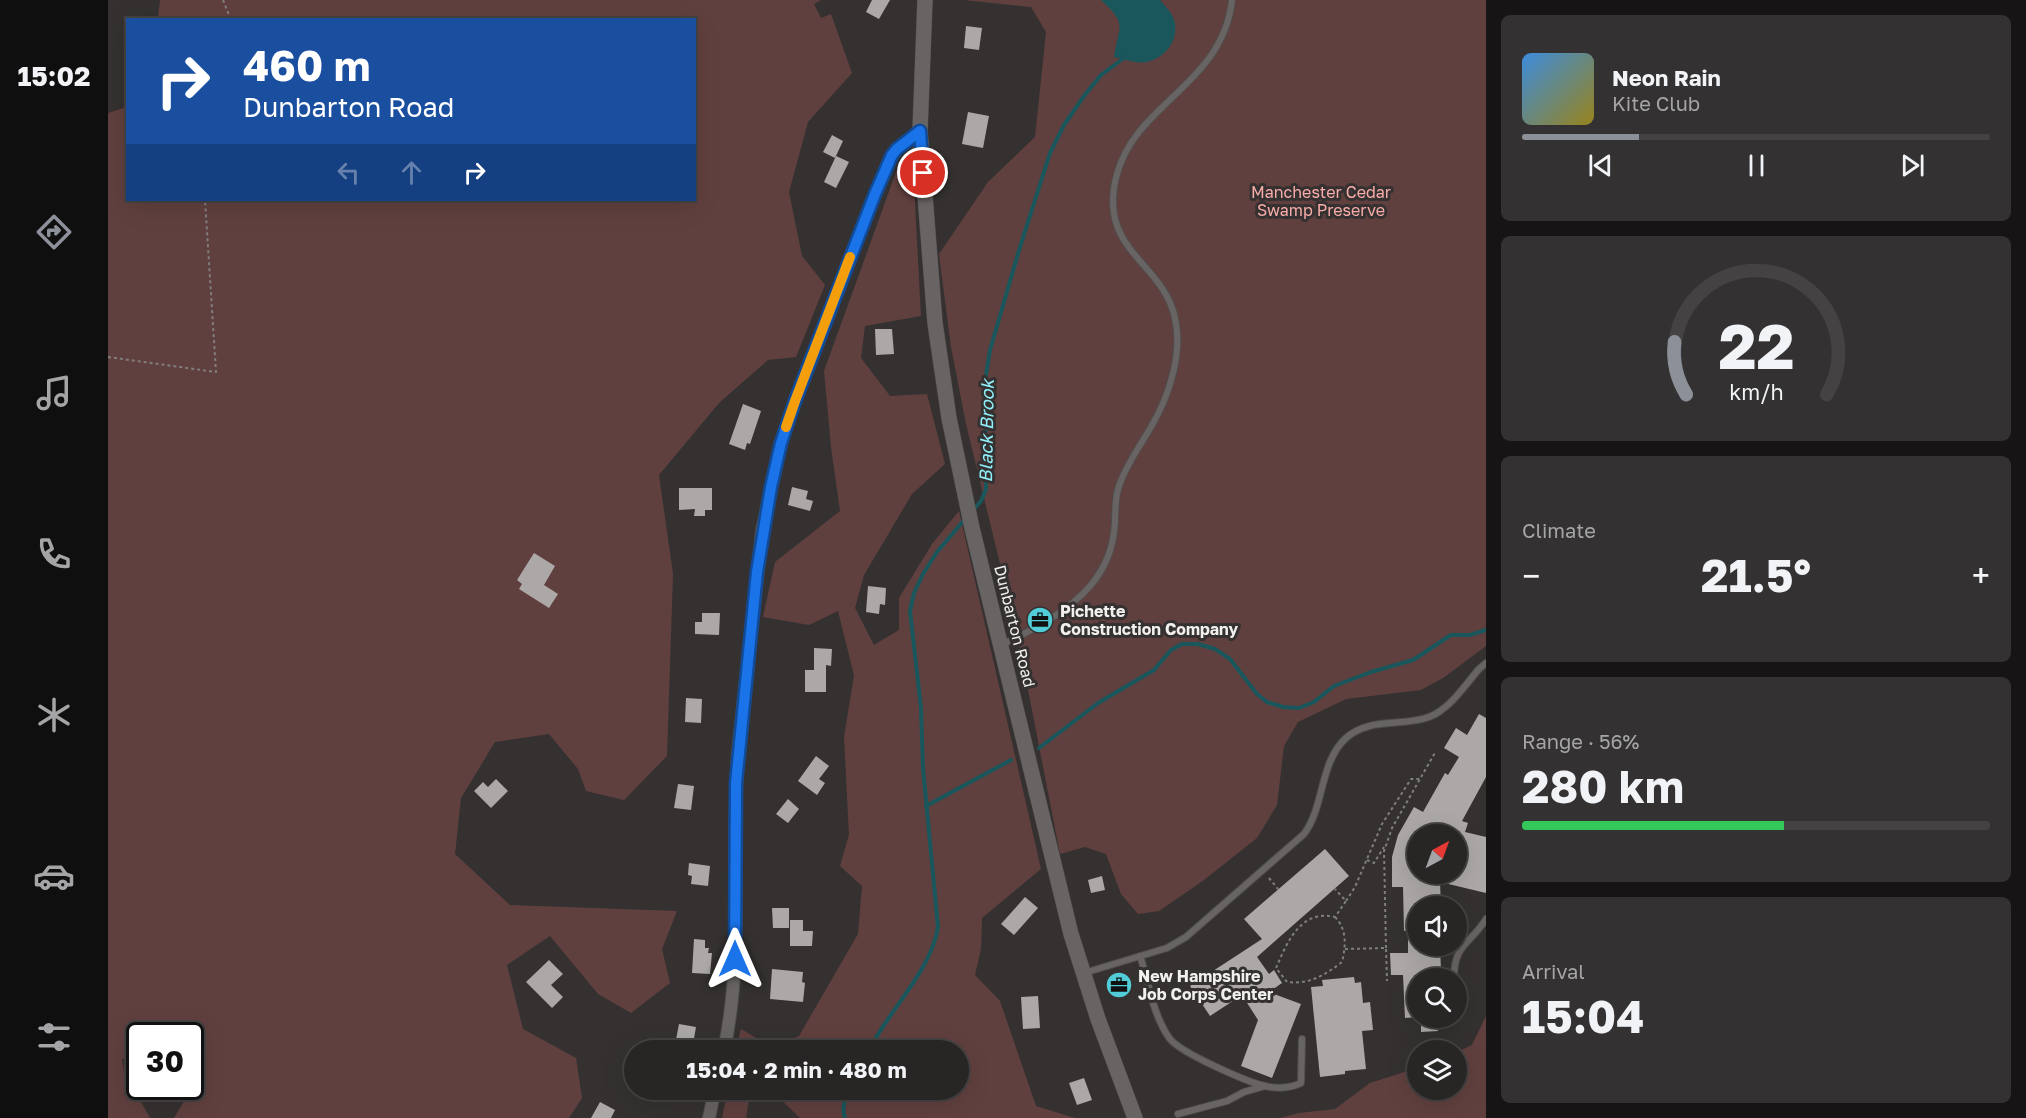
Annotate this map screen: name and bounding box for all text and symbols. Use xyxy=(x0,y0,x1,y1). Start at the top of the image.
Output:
text: 460 m xyxy=(243,40,370,90)
icon: right xyxy=(144,42,222,120)
text: 15:02 xyxy=(17,60,91,92)
text: Neon Rain xyxy=(1612,64,1721,91)
text: Dunbarton Road xyxy=(243,91,454,123)
text: Kite Club xyxy=(1612,91,1700,115)
pin xyxy=(897,147,948,198)
icon: previous xyxy=(1584,149,1617,182)
icon: pause xyxy=(1740,149,1773,182)
icon: next xyxy=(1896,149,1929,182)
icon: left xyxy=(332,156,365,189)
icon: ahead xyxy=(395,156,428,189)
icon: right xyxy=(458,156,491,189)
icon: arrive xyxy=(906,156,939,189)
park label: Manchester Cedar Swamp Preserve xyxy=(1251,182,1391,220)
icon: directions xyxy=(33,211,75,253)
text: 22 xyxy=(1718,309,1794,384)
icon: music xyxy=(33,372,75,414)
water label: Black Brook xyxy=(974,377,998,483)
text: km/h xyxy=(1729,380,1783,406)
text: Climate xyxy=(1522,518,1596,542)
icon: phone xyxy=(33,533,75,575)
text: 21.5° xyxy=(1701,548,1811,602)
text: − xyxy=(1522,556,1540,595)
text: + xyxy=(1972,556,1990,595)
street label: Dunbarton Road xyxy=(990,563,1040,689)
place label: Pichette Construction Company xyxy=(1060,601,1238,639)
office icon: Pichette Construction Company xyxy=(1025,605,1055,635)
icon: climate xyxy=(33,694,75,736)
text: Range · 56% xyxy=(1522,729,1639,753)
text: 280 km xyxy=(1522,759,1684,813)
north arrow xyxy=(1407,824,1467,884)
map controls xyxy=(1407,824,1467,1100)
icon: car xyxy=(33,855,75,897)
button: sound xyxy=(1407,896,1467,956)
position arrow xyxy=(703,927,767,991)
text: Arrival xyxy=(1522,959,1585,983)
place label: New Hampshire Job Corps Center xyxy=(1138,966,1273,1004)
button: search xyxy=(1407,968,1467,1028)
office icon: New Hampshire Job Corps Center xyxy=(1104,970,1134,1000)
text: 15:04 xyxy=(1522,989,1644,1043)
icon: filters xyxy=(33,1016,75,1058)
speed limit sign: 30 xyxy=(126,1022,204,1100)
button: layers xyxy=(1407,1040,1467,1100)
text: 15:04 · 2 min · 480 m xyxy=(686,1056,907,1083)

